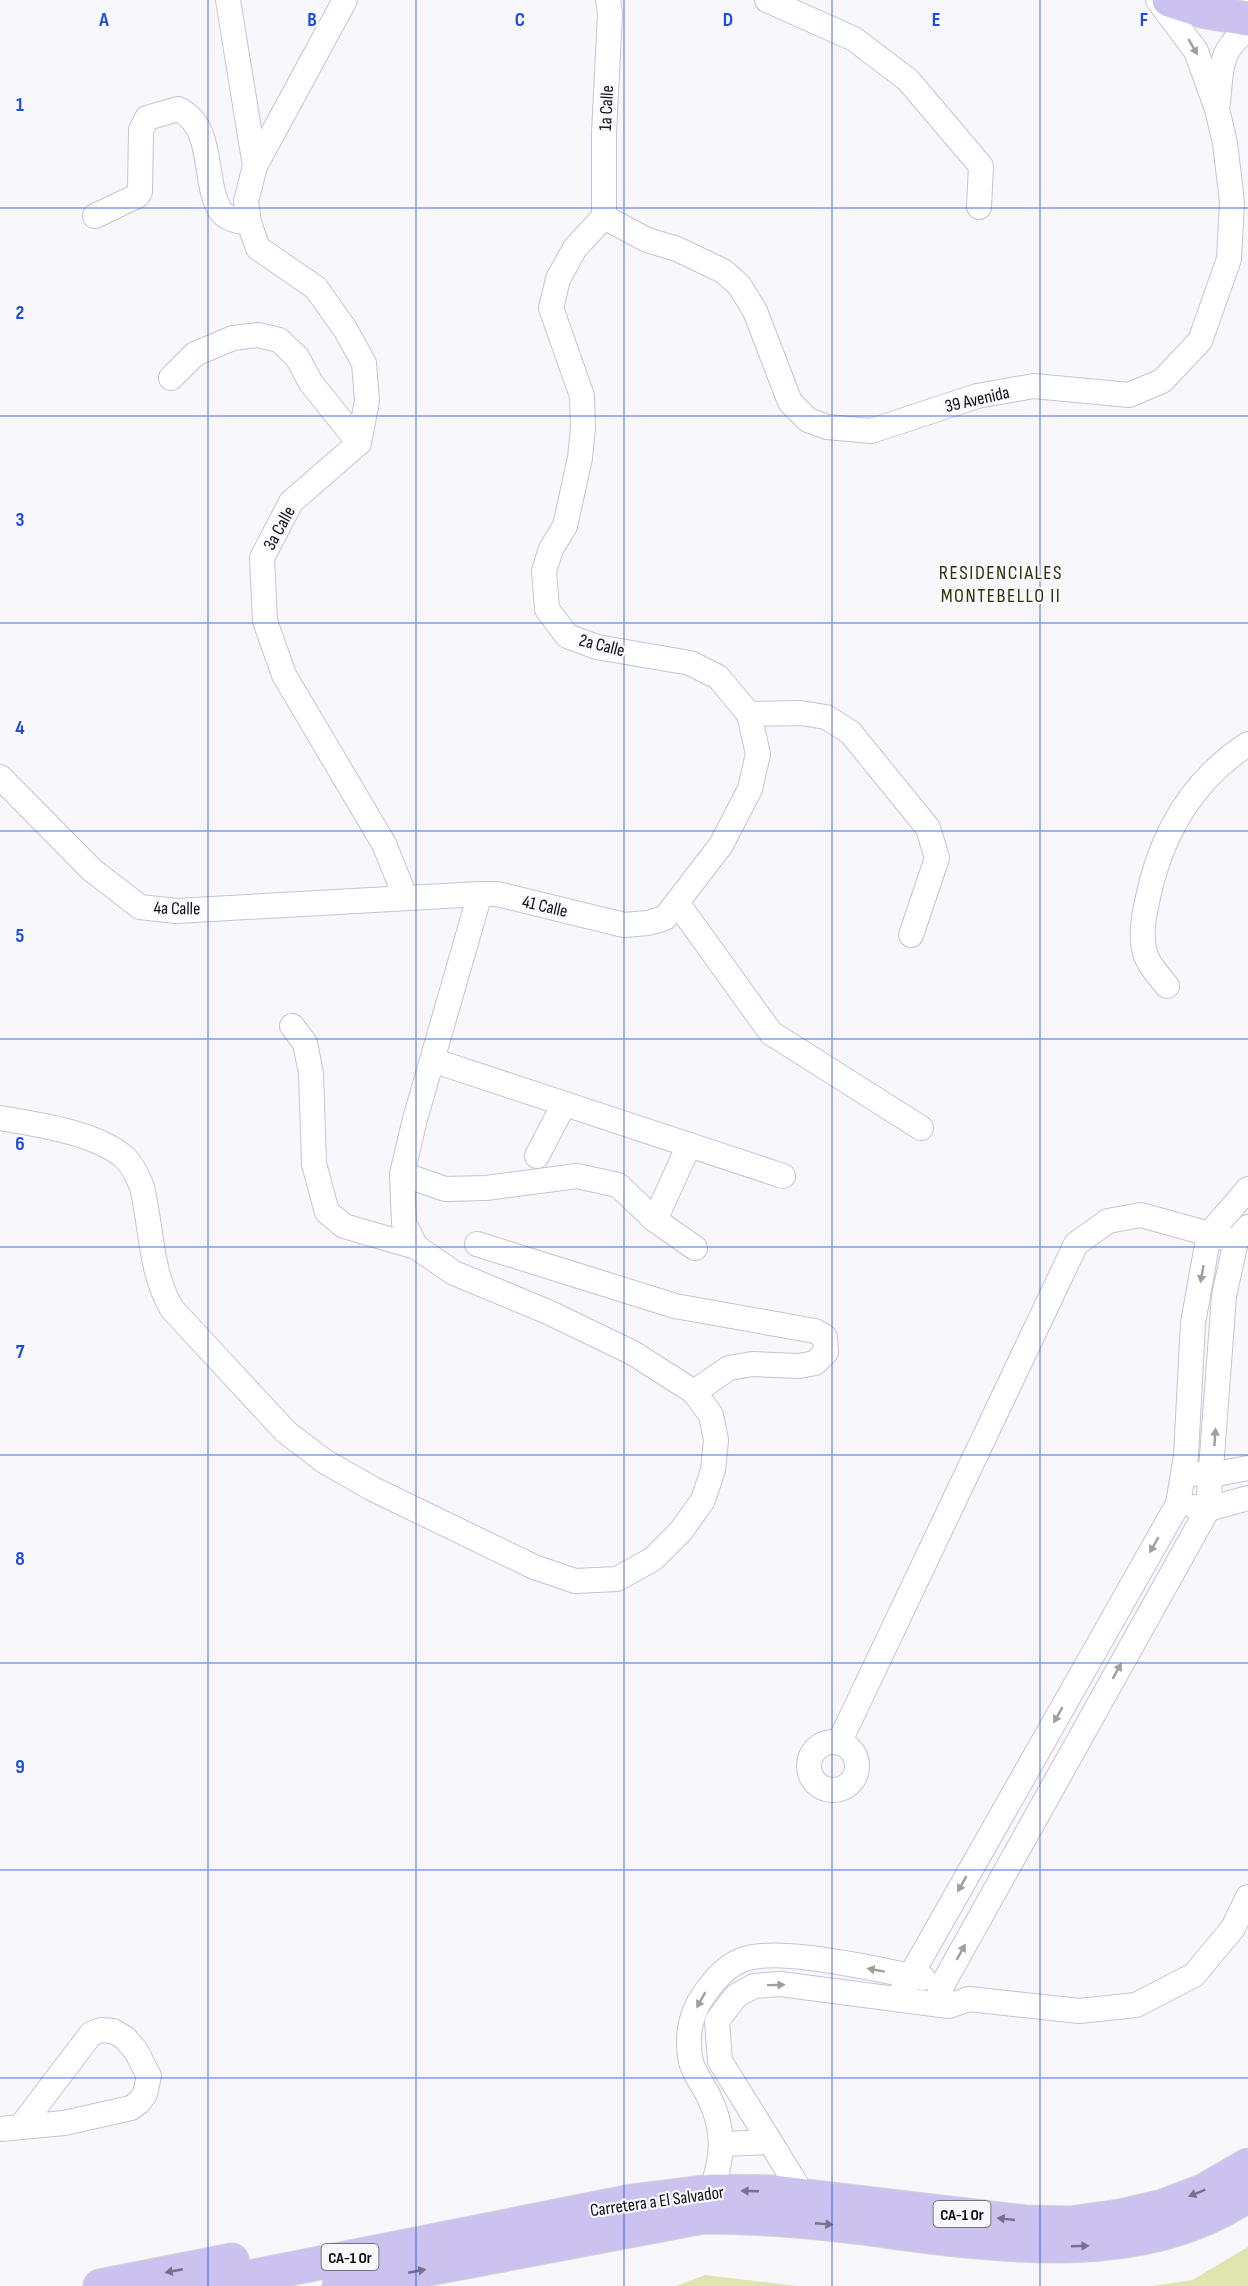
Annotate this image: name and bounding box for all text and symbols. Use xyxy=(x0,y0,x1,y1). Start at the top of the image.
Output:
text: A xyxy=(98,8,109,32)
text: B xyxy=(307,8,317,32)
text: C xyxy=(515,8,525,32)
text: D xyxy=(723,8,733,32)
text: E xyxy=(932,8,940,32)
text: F xyxy=(1140,8,1148,32)
one-way arrow xyxy=(1187,39,1198,55)
street label: 1a Calle xyxy=(595,85,618,131)
text: 1 xyxy=(16,93,24,117)
text: 2 xyxy=(16,301,24,325)
street label: 39 Avenida xyxy=(943,382,1011,417)
street label: 3a Calle xyxy=(259,503,300,554)
text: 3 xyxy=(16,508,25,532)
district label: RESIDENCIALES MONTEBELLO II xyxy=(939,561,1063,608)
street label: 2a Calle xyxy=(577,630,627,661)
text: 4 xyxy=(15,716,25,740)
street label: 41 Calle xyxy=(520,891,570,922)
street label: 4a Calle xyxy=(154,898,200,919)
text: 5 xyxy=(16,924,25,948)
text: 6 xyxy=(15,1132,25,1156)
one-way arrow xyxy=(1197,1265,1206,1284)
text: 7 xyxy=(16,1340,25,1364)
one-way arrow xyxy=(1210,1427,1219,1446)
one-way arrow xyxy=(1149,1537,1160,1553)
text: 8 xyxy=(15,1547,25,1571)
one-way arrow xyxy=(1112,1663,1123,1679)
one-way arrow xyxy=(1053,1707,1063,1724)
text: 9 xyxy=(15,1755,25,1779)
one-way arrow xyxy=(956,1876,967,1892)
one-way arrow xyxy=(956,1943,966,1960)
one-way arrow xyxy=(867,1965,886,1974)
one-way arrow xyxy=(767,1980,786,1990)
one-way arrow xyxy=(696,1992,706,2009)
street label: Carretera a El Salvador xyxy=(589,2182,725,2221)
one-way arrow xyxy=(741,2186,760,2195)
one-way arrow xyxy=(1188,2189,1206,2198)
road number: CA-1 Or xyxy=(934,2201,990,2227)
one-way arrow xyxy=(997,2215,1016,2224)
one-way arrow xyxy=(814,2220,833,2229)
one-way arrow xyxy=(1071,2241,1090,2250)
road number: CA-1 Or xyxy=(322,2244,378,2270)
one-way arrow xyxy=(408,2266,427,2275)
one-way arrow xyxy=(164,2267,183,2276)

